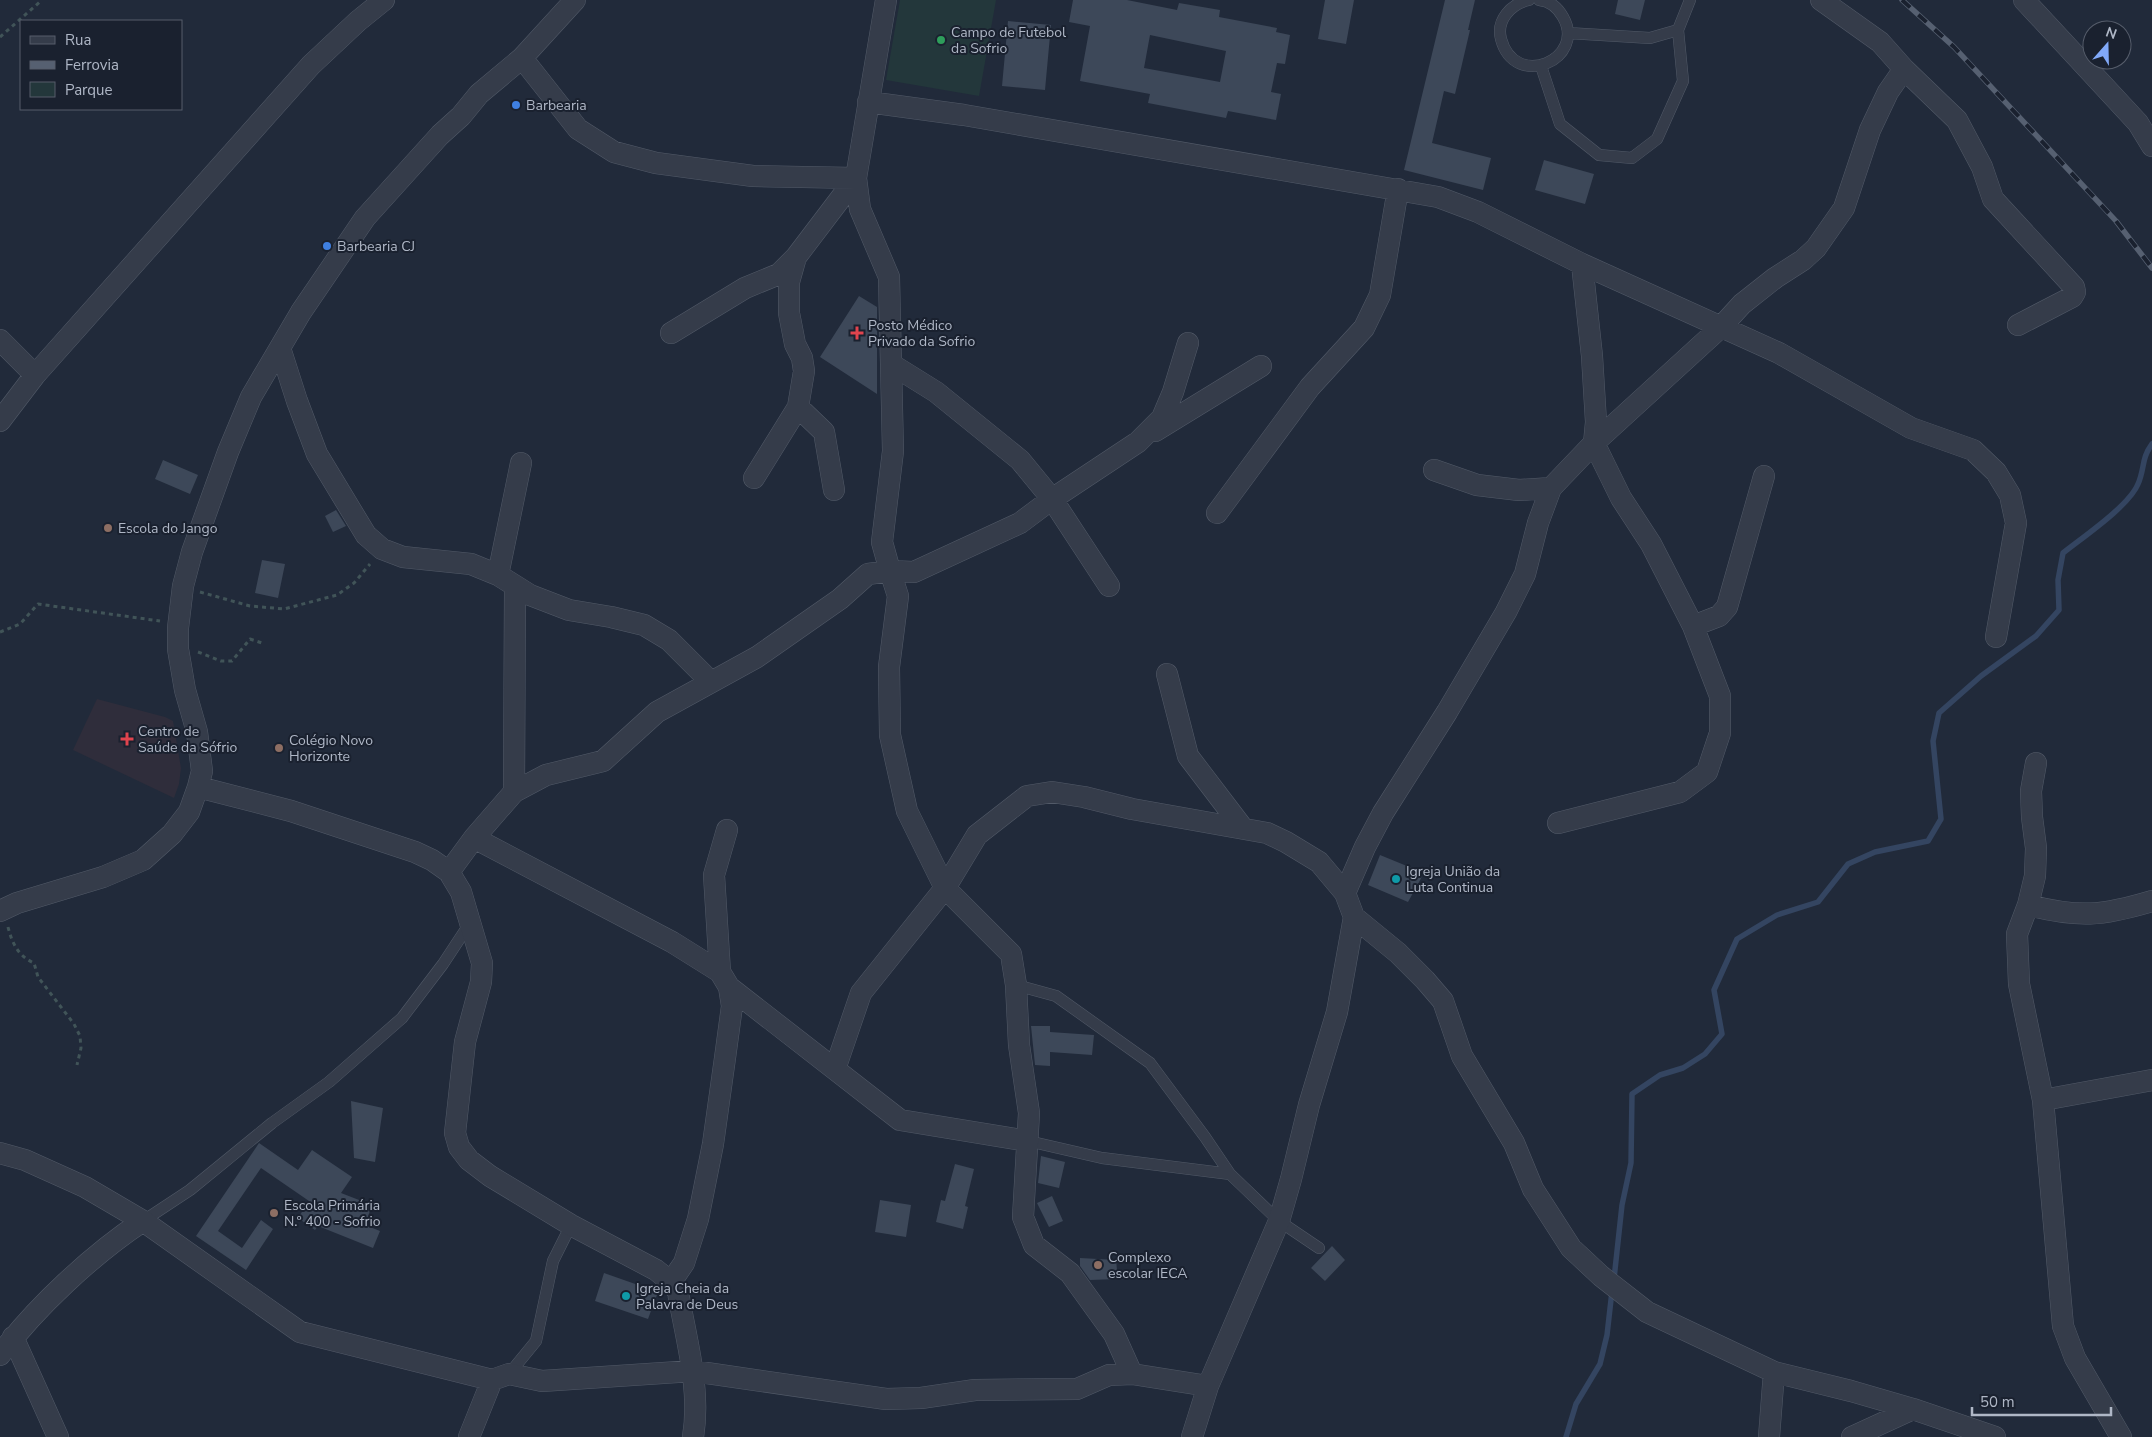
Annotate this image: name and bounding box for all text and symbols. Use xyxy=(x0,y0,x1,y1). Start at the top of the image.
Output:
legend xyxy=(20,20,182,110)
north arrow xyxy=(2082,20,2132,70)
place label: Campo de Futebol da Sofrio xyxy=(951,23,1067,58)
text: N xyxy=(2103,23,2119,44)
text: Rua xyxy=(65,30,91,50)
marker: Campo de Futebol da Sofrio xyxy=(935,34,947,46)
text: Ferrovia xyxy=(65,55,119,75)
text: Parque xyxy=(65,80,113,100)
place label: Barbearia xyxy=(526,96,587,115)
marker: Barbearia xyxy=(510,99,522,111)
place label: Barbearia CJ xyxy=(337,237,415,256)
marker: Barbearia CJ xyxy=(321,240,333,252)
place label: Posto Médico Privado da Sofrio xyxy=(868,316,975,351)
marker: Posto Médico Privado da Sofrio xyxy=(850,326,864,340)
place label: Escola do Jango xyxy=(118,519,218,538)
marker: Escola do Jango xyxy=(102,522,114,534)
place label: Centro de Saúde da Sófrio xyxy=(138,722,238,757)
place label: Colégio Novo Horizonte xyxy=(289,731,373,766)
marker: Centro de Saúde da Sófrio xyxy=(120,732,134,746)
marker: Colégio Novo Horizonte xyxy=(273,742,285,754)
place label: Igreja União da Luta Continua xyxy=(1406,862,1500,897)
marker: Igreja União da Luta Continua xyxy=(1390,873,1402,885)
place label: Escola Primária N.º 400 - Sofrio xyxy=(284,1196,381,1231)
marker: Escola Primária N.º 400 - Sofrio xyxy=(268,1207,280,1219)
place label: Complexo escolar IECA xyxy=(1108,1248,1188,1283)
marker: Complexo escolar IECA xyxy=(1092,1259,1104,1271)
place label: Igreja Cheia da Palavra de Deus xyxy=(636,1279,739,1314)
marker: Igreja Cheia da Palavra de Deus xyxy=(620,1290,632,1302)
scale bar xyxy=(1972,1384,2111,1416)
text: 50 m xyxy=(1980,1392,2015,1412)

